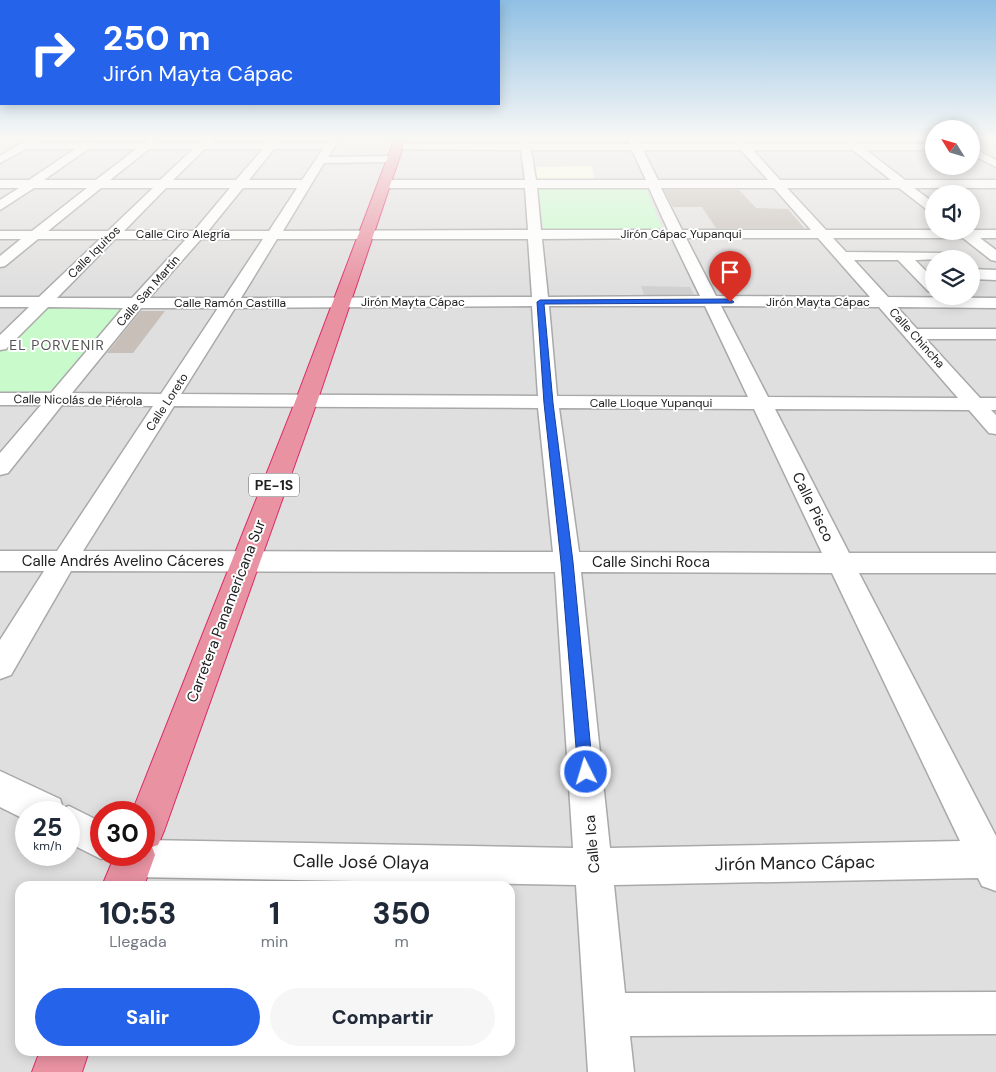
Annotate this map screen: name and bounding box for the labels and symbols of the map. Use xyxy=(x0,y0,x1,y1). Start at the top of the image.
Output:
north arrow xyxy=(925,120,980,175)
street label: Calle Iquitos xyxy=(64,222,124,282)
street label: Calle Ciro Alegría xyxy=(136,226,230,242)
street label: Jirón Cápac Yupanqui xyxy=(620,226,742,242)
pin xyxy=(709,251,751,302)
street label: Calle San Martín xyxy=(113,252,183,330)
street label: Jirón Mayta Cápac xyxy=(361,294,465,310)
street label: Jirón Mayta Cápac xyxy=(766,294,870,310)
street label: Calle Ramón Castilla xyxy=(174,295,286,311)
street label: Calle Chincha xyxy=(886,304,948,372)
district label: EL PORVENIR xyxy=(9,336,105,354)
street label: Calle Loreto xyxy=(142,370,192,434)
street label: Calle Nicolás de Piérola xyxy=(13,391,143,409)
street label: Calle Lloque Yupanqui xyxy=(590,395,712,411)
street label: Calle Pisco xyxy=(787,469,839,545)
road number: PE-1S xyxy=(249,474,299,496)
street label: Carretera Panamericana Sur xyxy=(182,516,270,705)
street label: Calle Andrés Avelino Cáceres xyxy=(22,551,224,571)
street label: Calle Sinchi Roca xyxy=(592,552,710,572)
position arrow xyxy=(559,745,611,797)
speed limit sign: 30 xyxy=(90,801,155,866)
street label: Calle Ica xyxy=(579,814,605,874)
street label: Calle José Olaya xyxy=(293,849,429,875)
street label: Jirón Manco Cápac xyxy=(715,850,875,876)

